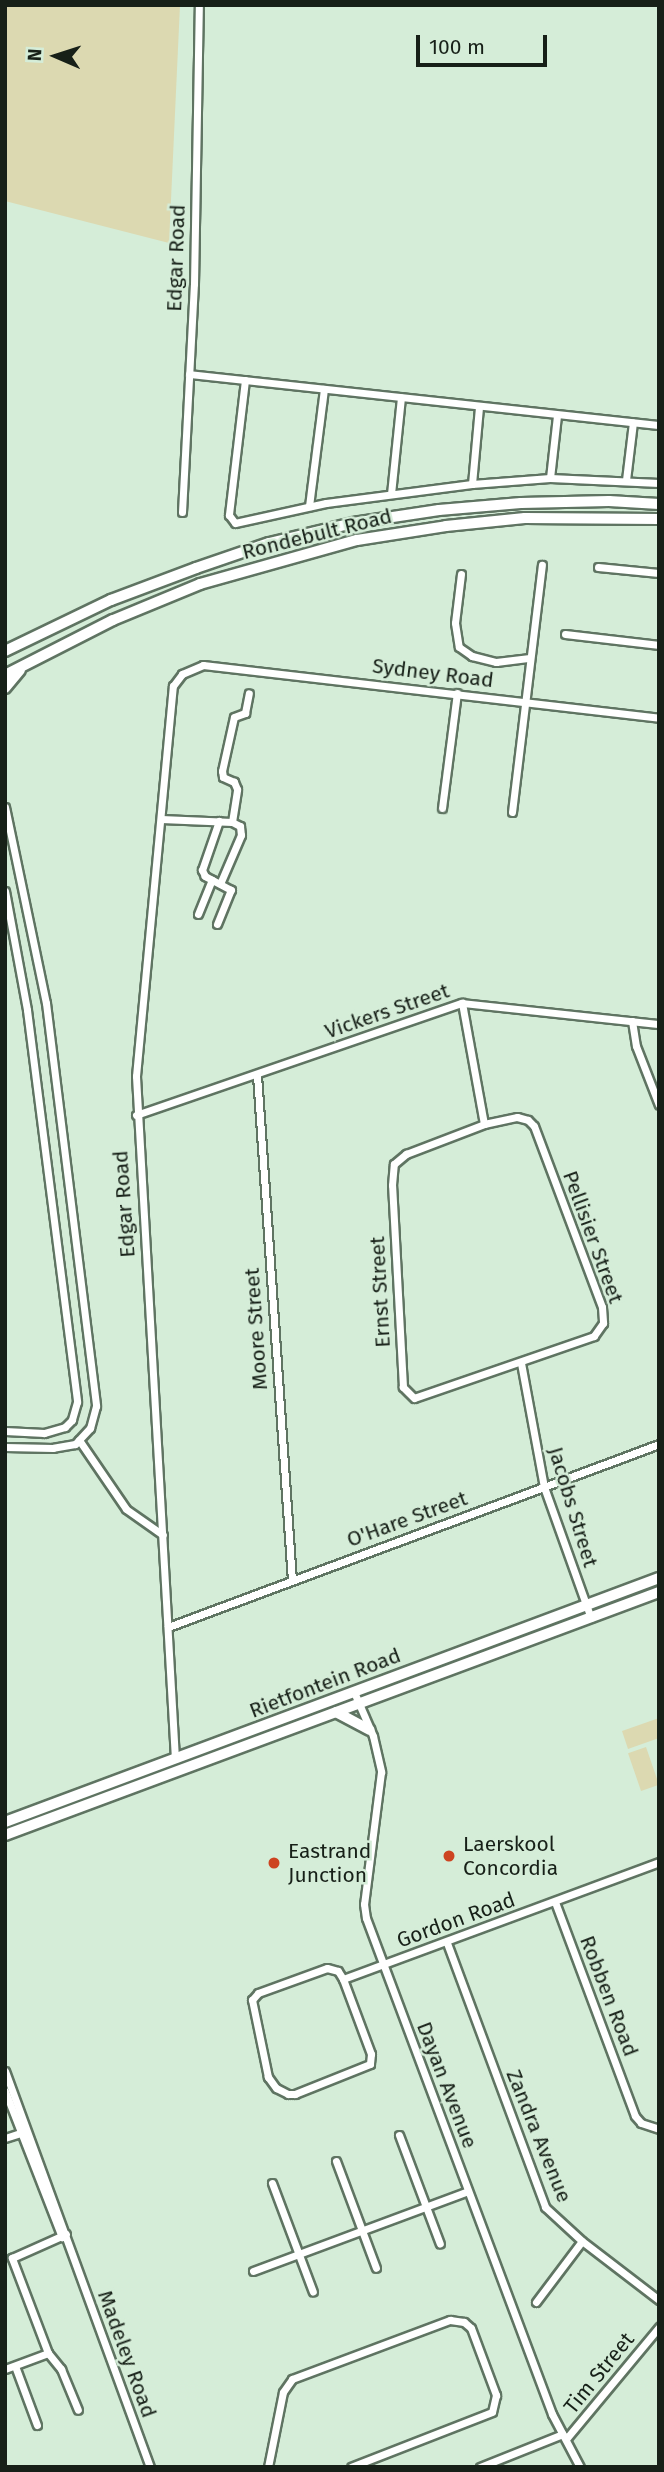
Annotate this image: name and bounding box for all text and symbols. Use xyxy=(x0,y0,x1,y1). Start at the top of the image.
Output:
north arrow xyxy=(21,21,91,91)
scale bar xyxy=(419,21,550,65)
text: 100 m xyxy=(429,34,485,60)
text: N xyxy=(23,48,46,62)
street label: Edgar Road xyxy=(162,204,190,312)
street label: Rondebult Road xyxy=(240,503,394,565)
street label: Sydney Road xyxy=(371,653,495,693)
street label: Vickers Street xyxy=(322,978,452,1044)
street label: Edgar Road xyxy=(108,1150,140,1258)
street label: Pellisier Street xyxy=(557,1167,629,1307)
street label: Ernst Street xyxy=(365,1236,395,1348)
street label: Moore Street xyxy=(239,1267,273,1391)
street label: Jacobs Street xyxy=(543,1444,603,1570)
street label: O'Hare Street xyxy=(343,1486,471,1552)
street label: Rietfontein Road xyxy=(246,1643,404,1723)
place label: Laerskool Concordia xyxy=(463,1831,558,1881)
place label: Eastrand Junction xyxy=(288,1838,371,1888)
marker: Laerskool Concordia xyxy=(441,1848,457,1864)
marker: Eastrand Junction xyxy=(266,1855,282,1871)
street label: Gordon Road xyxy=(393,1887,519,1953)
street label: Robben Road xyxy=(574,1932,644,2060)
street label: Dayan Avenue xyxy=(411,2018,483,2152)
street label: Zandra Avenue xyxy=(501,2066,577,2206)
street label: Madeley Road xyxy=(92,2287,162,2421)
street label: Tim Street xyxy=(559,2327,639,2419)

